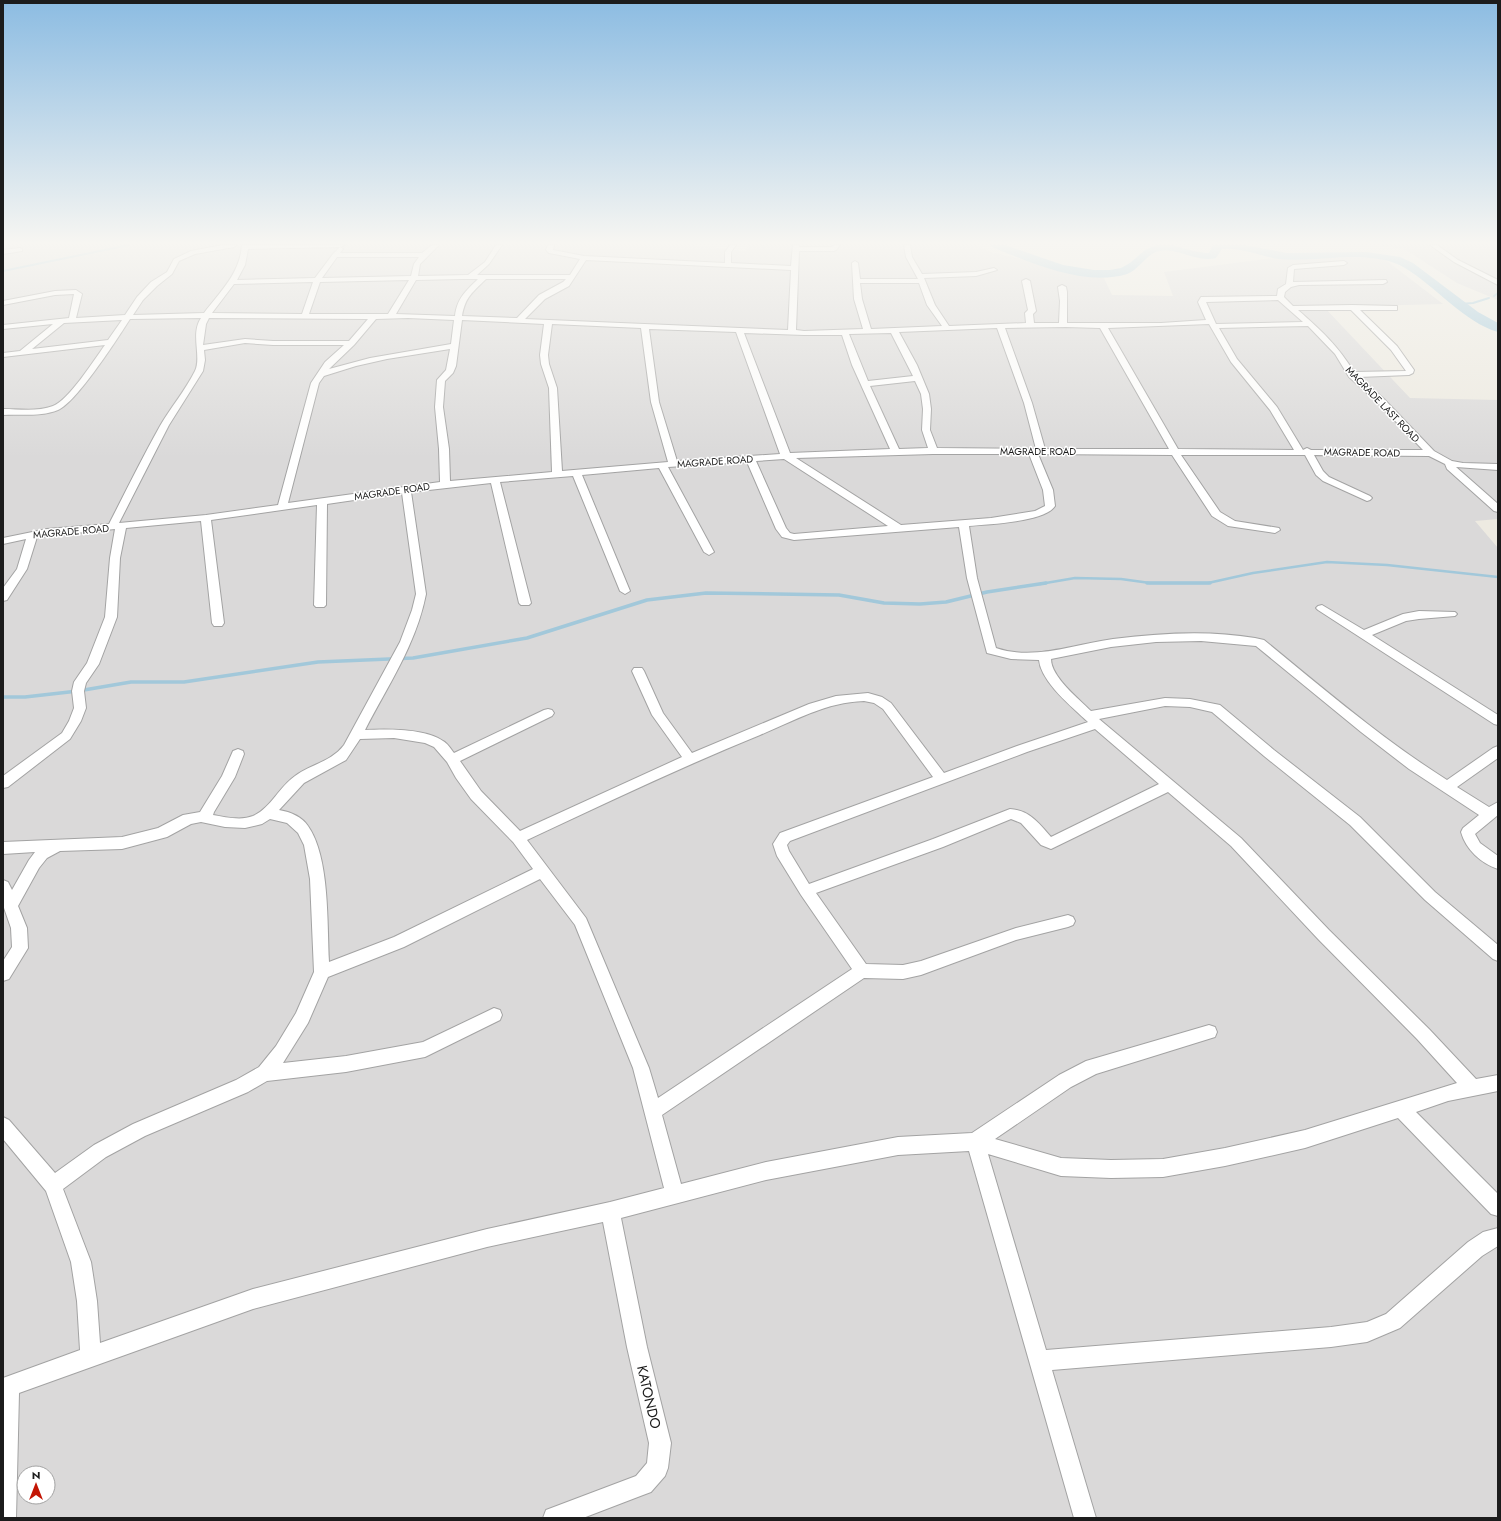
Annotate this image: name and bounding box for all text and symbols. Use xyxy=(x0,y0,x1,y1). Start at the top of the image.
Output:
street label: MAGRADE LAST ROAD xyxy=(1342,363,1423,446)
street label: MAGRADE ROAD xyxy=(1000,444,1076,459)
street label: MAGRADE ROAD xyxy=(1324,444,1400,461)
street label: MAGRADE ROAD xyxy=(676,451,754,472)
street label: MAGRADE ROAD xyxy=(353,479,431,504)
street label: MAGRADE ROAD xyxy=(32,521,110,542)
street label: KATONDO xyxy=(632,1363,666,1431)
north arrow xyxy=(16,1465,56,1505)
text: N xyxy=(32,1467,40,1483)

